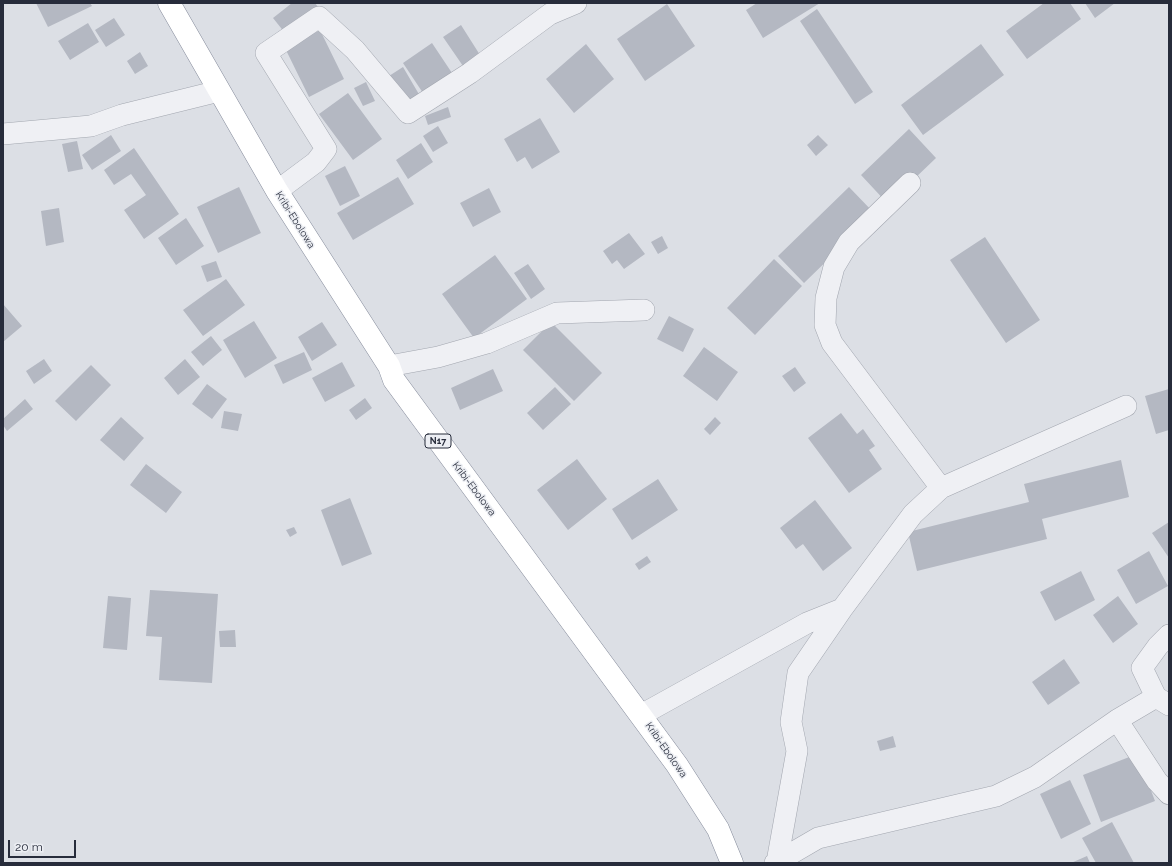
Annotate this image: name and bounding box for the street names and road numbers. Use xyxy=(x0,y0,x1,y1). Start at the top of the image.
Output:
street label: Kribi-Ebolowa xyxy=(273,189,317,251)
road number: N17 xyxy=(425,434,451,448)
street label: Kribi-Ebolowa xyxy=(450,459,498,519)
street label: Kribi-Ebolowa xyxy=(642,720,690,780)

